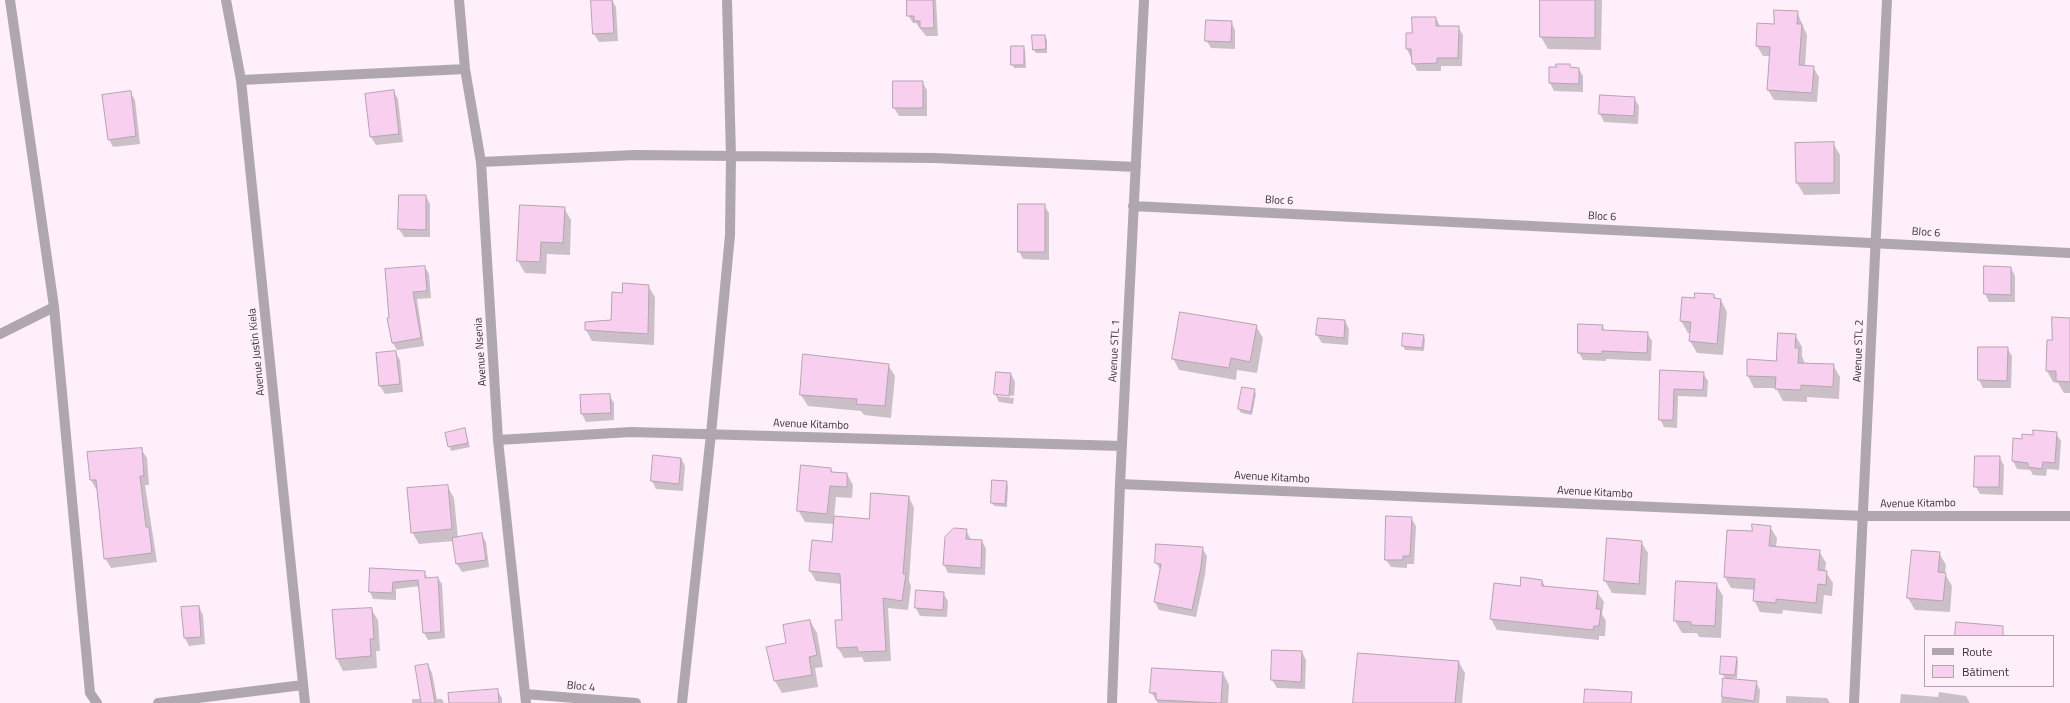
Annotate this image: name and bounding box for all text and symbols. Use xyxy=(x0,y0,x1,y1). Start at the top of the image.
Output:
street label: Bloc 6 xyxy=(1264,194,1294,208)
street label: Bloc 6 xyxy=(1587,210,1617,224)
street label: Bloc 6 xyxy=(1911,225,1941,241)
street label: Avenue Justin Kiela xyxy=(246,308,268,396)
street label: Avenue Nsenia xyxy=(472,317,490,387)
street label: Avenue STL 1 xyxy=(1107,319,1123,383)
street label: Avenue STL 2 xyxy=(1851,320,1867,382)
street label: Avenue Kitambo xyxy=(773,417,849,433)
street label: Avenue Kitambo xyxy=(1234,469,1310,487)
street label: Avenue Kitambo xyxy=(1557,484,1633,502)
street label: Avenue Kitambo xyxy=(1880,497,1956,511)
legend xyxy=(1924,635,2054,687)
text: Route xyxy=(1962,642,1992,661)
text: Bâtiment xyxy=(1962,662,2009,681)
street label: Bloc 4 xyxy=(566,679,596,695)

